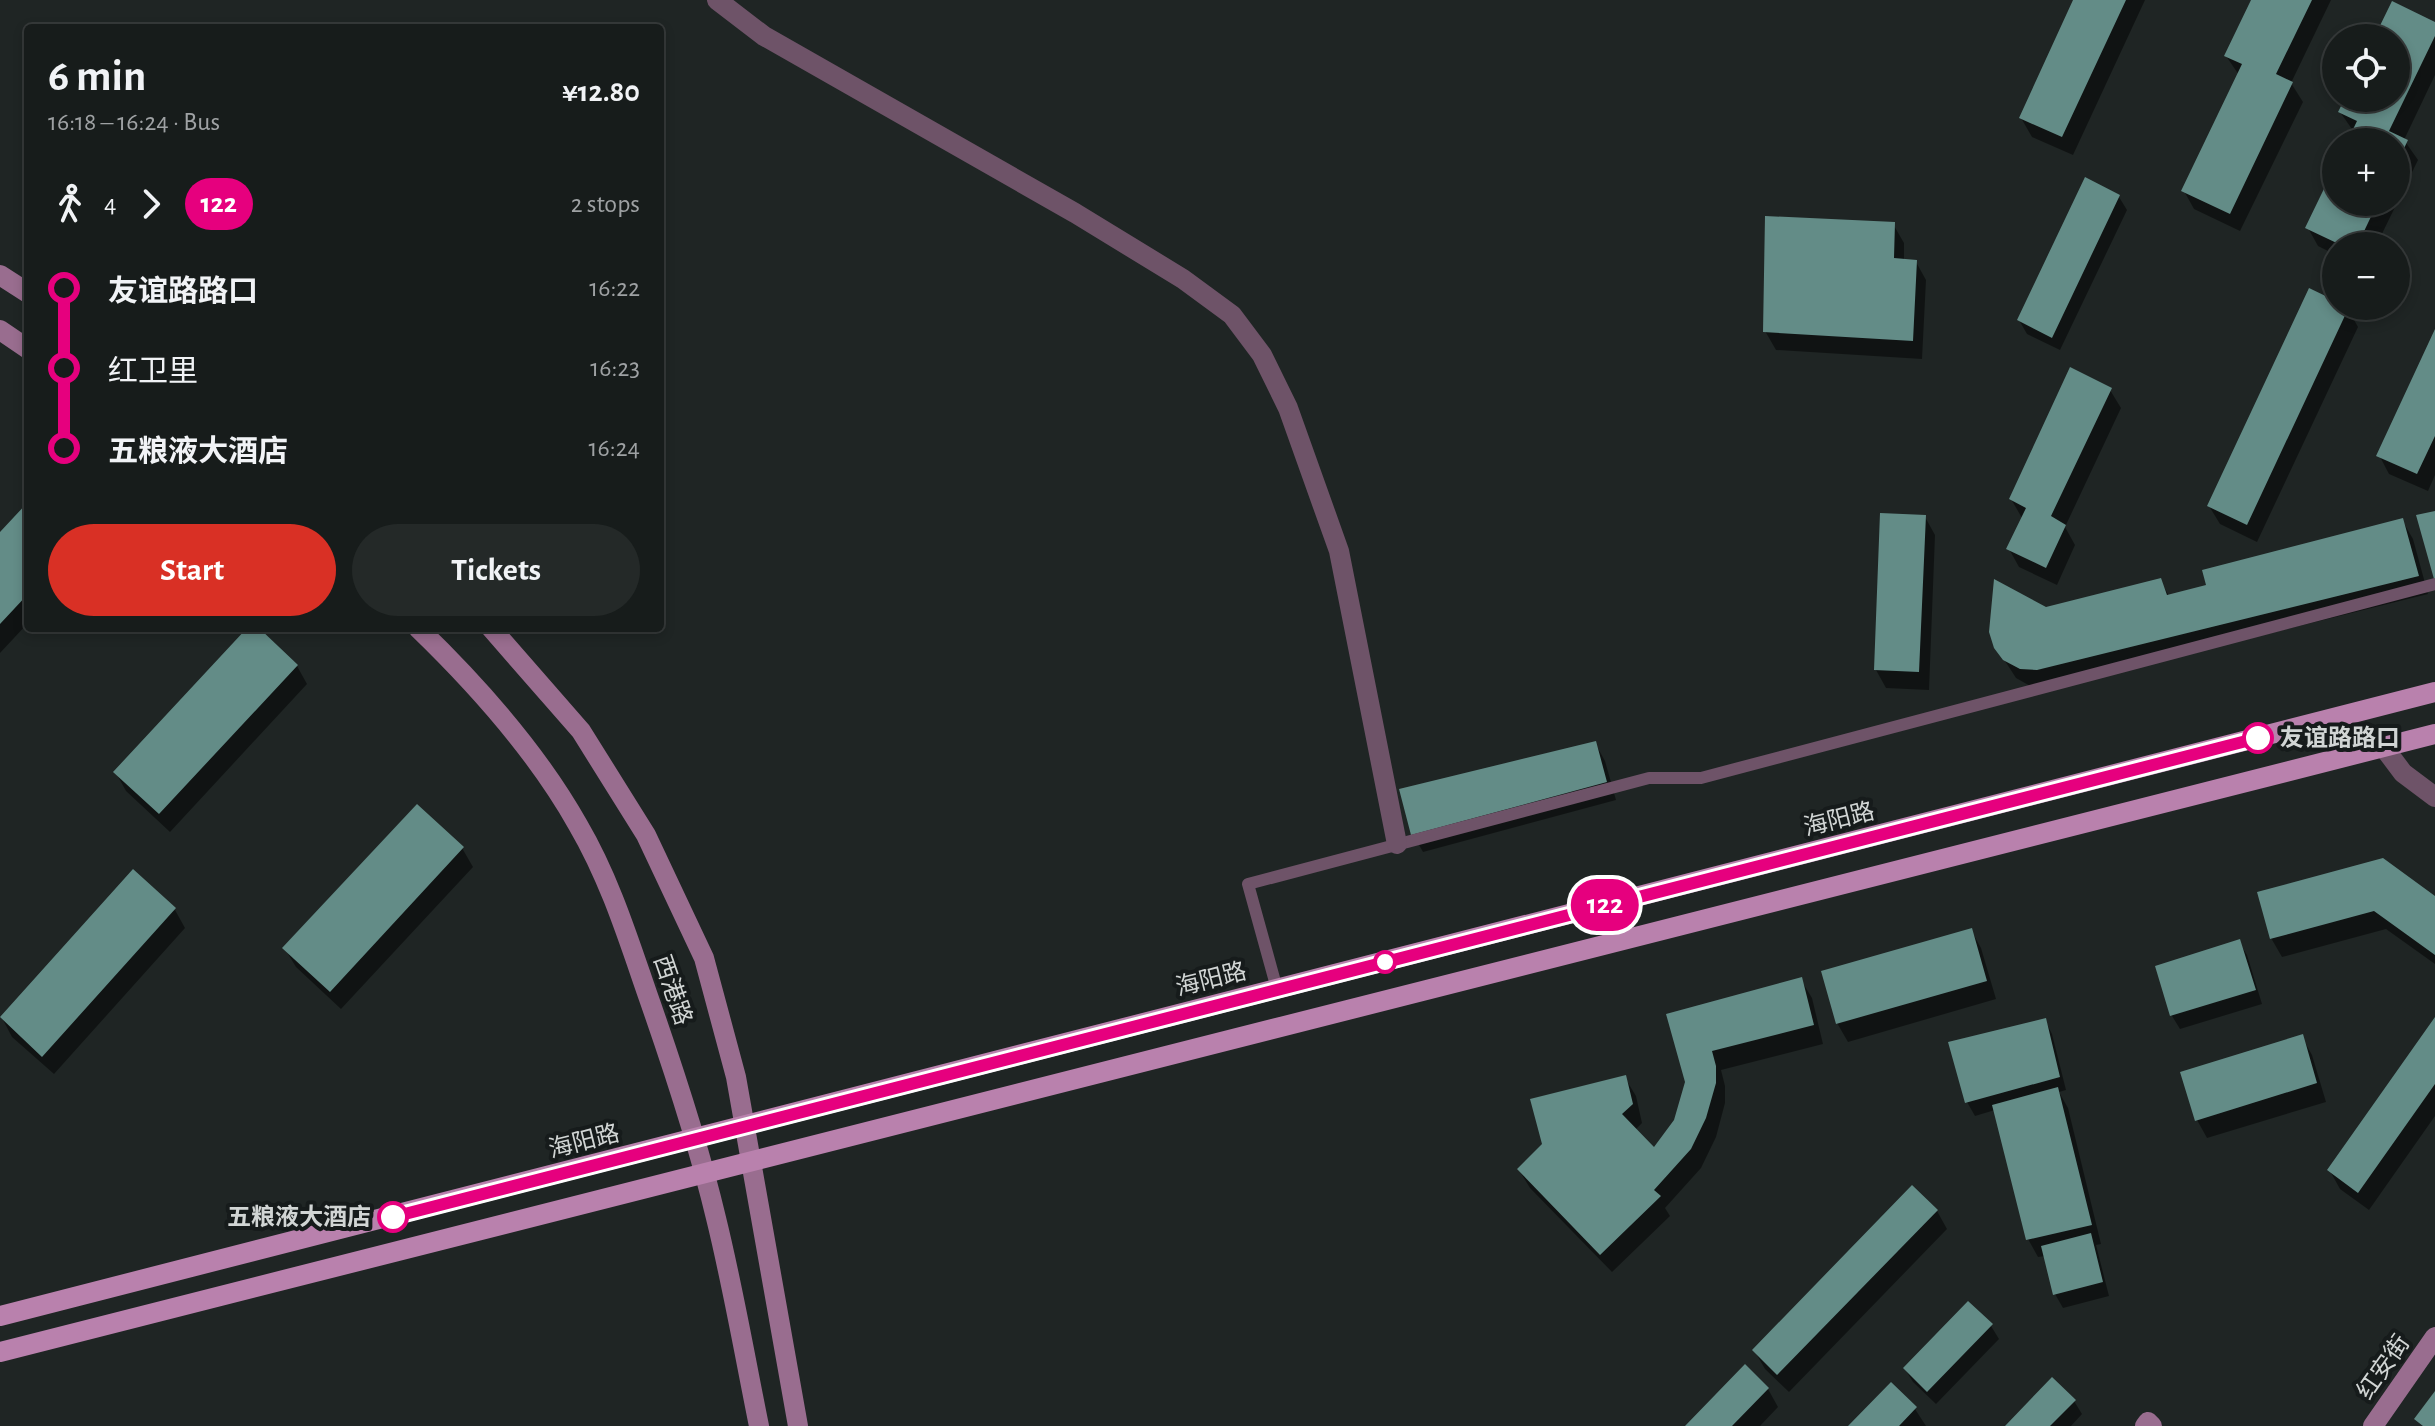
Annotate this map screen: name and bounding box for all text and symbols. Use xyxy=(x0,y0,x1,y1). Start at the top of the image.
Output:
map controls xyxy=(2322,24,2410,320)
button: locate xyxy=(2322,24,2410,112)
text: 6 min xyxy=(48,55,146,99)
text: ¥12.80 xyxy=(562,77,640,107)
text: 16:18 – 16:24 · Bus xyxy=(48,109,220,135)
button: + xyxy=(2322,128,2410,216)
icon: walk xyxy=(48,182,92,226)
icon: forward xyxy=(129,182,173,226)
text: 122 xyxy=(201,190,237,218)
text: 4 xyxy=(104,191,117,217)
text: 2 stops xyxy=(571,191,640,217)
button: − xyxy=(2322,232,2410,320)
text: 16:22 xyxy=(589,275,640,301)
text: 友谊路路口 xyxy=(108,277,258,307)
text: 16:23 xyxy=(590,355,640,381)
text: 红卫里 xyxy=(108,357,198,387)
text: 16:24 xyxy=(589,435,640,461)
text: 五粮液大酒店 xyxy=(108,437,288,467)
button: Start xyxy=(48,524,336,616)
button: Tickets xyxy=(352,524,640,616)
marker: 友谊路路口 xyxy=(2243,723,2273,753)
place label: 友谊路路口 xyxy=(2280,725,2400,751)
street label: 海阳路 xyxy=(1801,798,1877,840)
line badge: 122 xyxy=(1559,879,1651,931)
text: 122 xyxy=(1587,891,1623,919)
unlabelled marker xyxy=(1374,951,1396,973)
street label: 西港路 xyxy=(649,952,697,1028)
street label: 海阳路 xyxy=(1173,958,1249,1000)
street label: 海阳路 xyxy=(546,1120,622,1162)
marker: 五粮液大酒店 xyxy=(378,1202,408,1232)
place label: 五粮液大酒店 xyxy=(227,1204,371,1230)
street label: 红安街 xyxy=(2352,1330,2414,1404)

